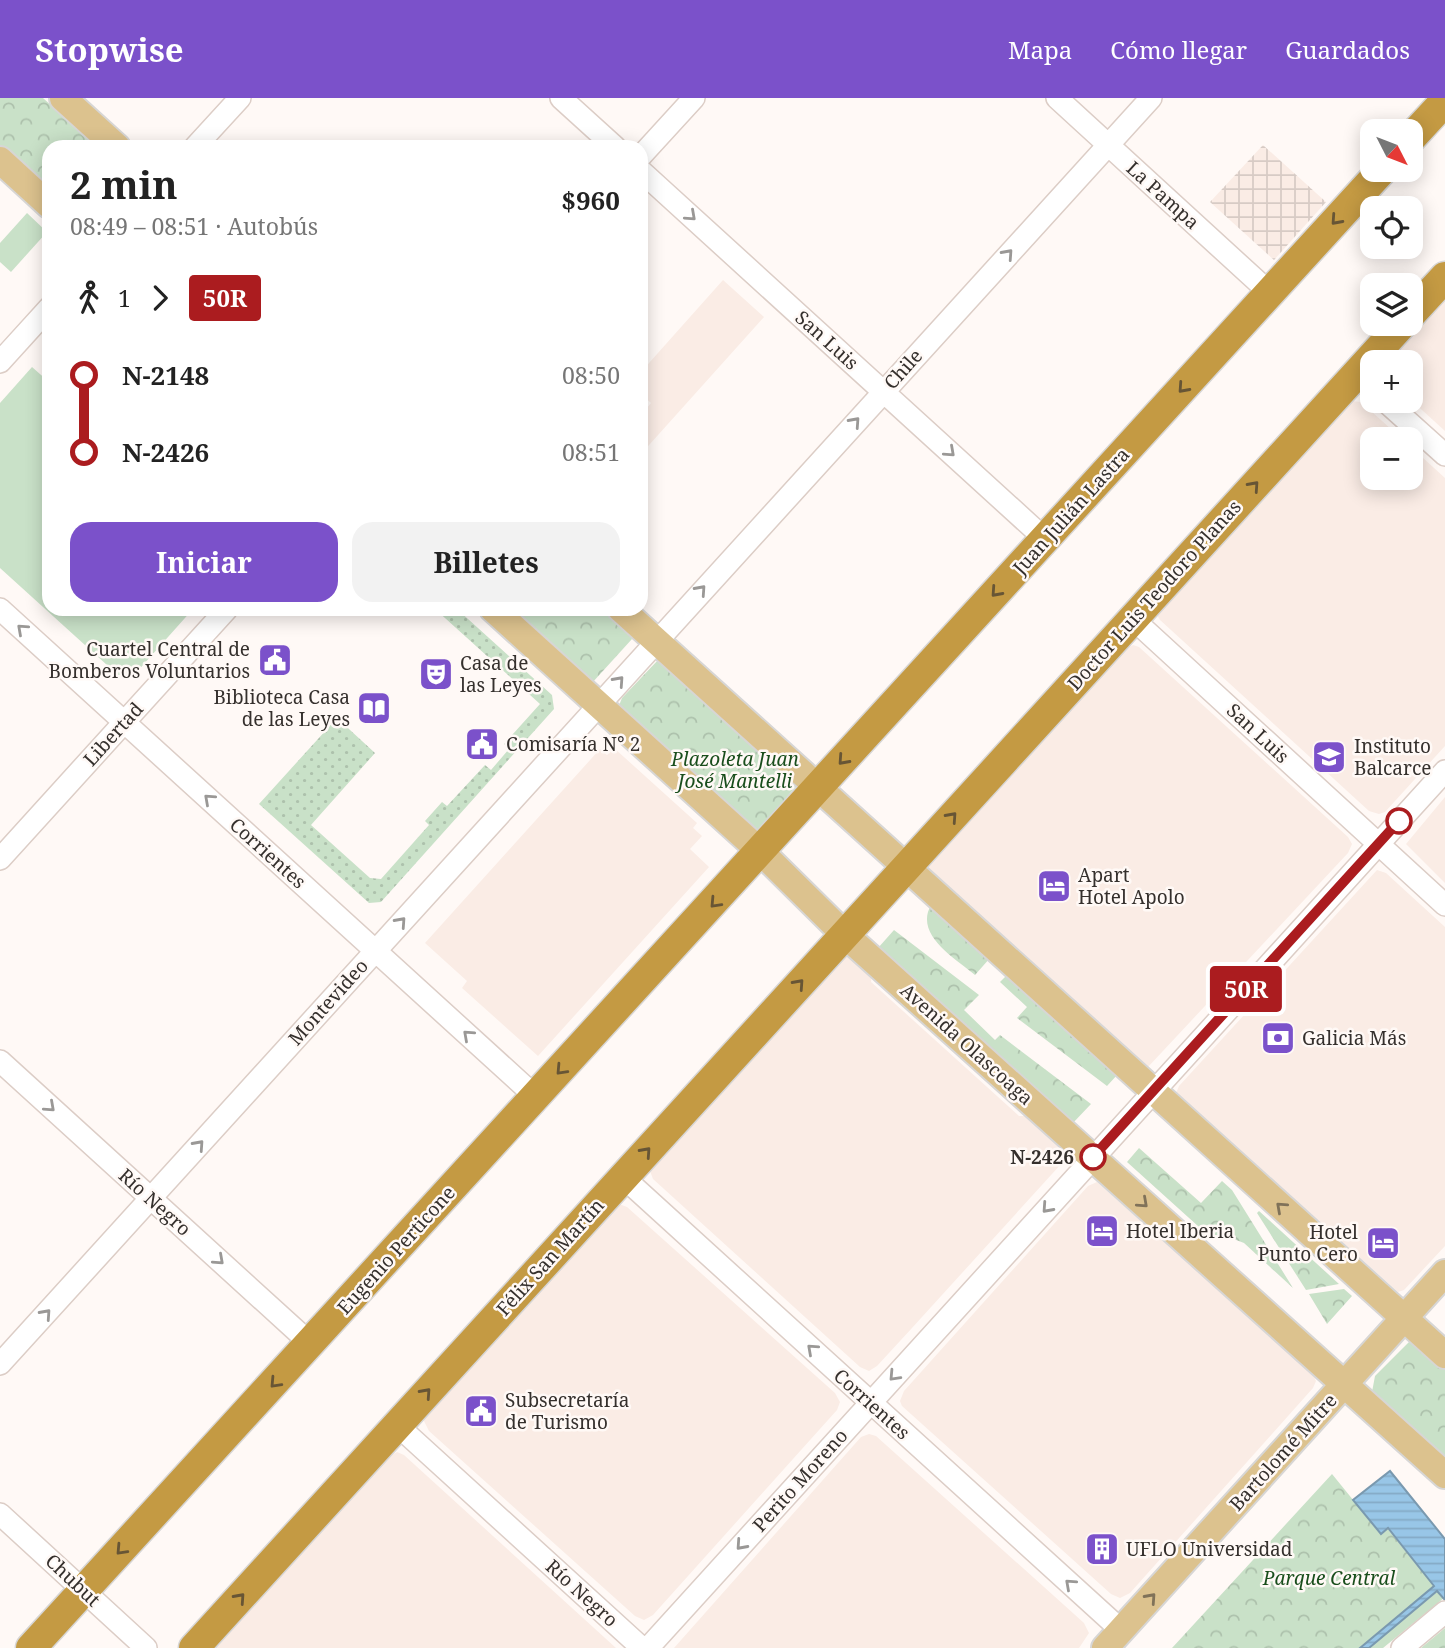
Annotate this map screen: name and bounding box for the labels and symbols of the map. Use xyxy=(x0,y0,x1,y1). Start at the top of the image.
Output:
north arrow xyxy=(1360,119,1423,182)
street label: La Pampa xyxy=(1121,155,1205,235)
one-way arrow xyxy=(683,208,696,220)
one-way arrow xyxy=(1332,212,1344,225)
one-way arrow xyxy=(1000,249,1013,262)
street label: San Luis xyxy=(790,305,864,375)
street label: Chile xyxy=(878,343,928,395)
one-way arrow xyxy=(1178,380,1191,393)
one-way arrow xyxy=(847,417,859,430)
street label: Juan Julián Lastra xyxy=(1006,442,1135,581)
one-way arrow xyxy=(942,443,955,456)
one-way arrow xyxy=(1246,481,1258,494)
street label: Doctor Luis Teodoro Planas xyxy=(1061,494,1247,696)
one-way arrow xyxy=(992,584,1004,597)
one-way arrow xyxy=(693,585,706,598)
one-way arrow xyxy=(18,625,31,638)
place label: Cuartel Central de Bomberos Voluntarios xyxy=(49,636,250,684)
public building icon: Cuartel Central de Bomberos Voluntarios xyxy=(256,641,294,679)
place label: Casa de las Leyes xyxy=(460,650,542,698)
theatre icon: Casa de las Leyes xyxy=(417,655,455,693)
one-way arrow xyxy=(611,676,623,689)
place label: Biblioteca Casa de las Leyes xyxy=(213,684,350,732)
library icon: Biblioteca Casa de las Leyes xyxy=(355,689,393,727)
street label: Libertad xyxy=(77,696,149,772)
street label: San Luis xyxy=(1221,697,1295,769)
public building icon: Comisaría N° 2 xyxy=(463,725,501,763)
place label: Comisaría N° 2 xyxy=(506,731,640,757)
place label: Instituto Balcarce xyxy=(1354,733,1432,781)
school or university icon: Instituto Balcarce xyxy=(1310,738,1348,776)
park label: Plazoleta Juan José Mantelli xyxy=(670,746,800,794)
one-way arrow xyxy=(838,752,851,765)
one-way arrow xyxy=(204,795,217,807)
unlabelled marker xyxy=(1386,808,1412,834)
street label: Corrientes xyxy=(224,812,312,894)
one-way arrow xyxy=(943,812,956,825)
place label: Apart Hotel Apolo xyxy=(1078,862,1185,910)
hotel icon: Apart Hotel Apolo xyxy=(1035,867,1073,905)
one-way arrow xyxy=(710,895,723,908)
one-way arrow xyxy=(392,917,405,930)
street label: Montevideo xyxy=(282,953,374,1051)
line badge: 50R xyxy=(1206,966,1286,1012)
street label: Avenida Olascoaga xyxy=(895,977,1039,1111)
one-way arrow xyxy=(791,979,803,992)
bank icon: Galicia Más xyxy=(1259,1019,1297,1057)
place label: Galicia Más xyxy=(1302,1025,1406,1051)
one-way arrow xyxy=(463,1030,476,1043)
one-way arrow xyxy=(556,1062,569,1075)
one-way arrow xyxy=(42,1099,55,1111)
one-way arrow xyxy=(190,1140,203,1153)
place label: N-2426 xyxy=(1010,1144,1074,1170)
marker: N-2426 xyxy=(1080,1144,1106,1170)
one-way arrow xyxy=(637,1147,650,1160)
street label: Río Negro xyxy=(113,1162,197,1242)
street label: Eugenio Perticone xyxy=(331,1180,461,1320)
street label: Félix San Martín xyxy=(490,1193,610,1321)
one-way arrow xyxy=(1135,1195,1148,1207)
one-way arrow xyxy=(1043,1200,1055,1213)
one-way arrow xyxy=(1276,1202,1289,1215)
hotel icon: Hotel Iberia xyxy=(1083,1212,1121,1250)
place label: Hotel Iberia xyxy=(1126,1218,1234,1244)
place label: Hotel Punto Cero xyxy=(1258,1219,1358,1267)
hotel icon: Hotel Punto Cero xyxy=(1364,1224,1402,1262)
one-way arrow xyxy=(211,1252,224,1264)
one-way arrow xyxy=(38,1309,50,1322)
one-way arrow xyxy=(807,1344,820,1357)
street label: Corrientes xyxy=(828,1363,916,1445)
one-way arrow xyxy=(890,1368,902,1381)
one-way arrow xyxy=(270,1375,283,1388)
place label: Subsecretaría de Turismo xyxy=(505,1387,629,1435)
one-way arrow xyxy=(418,1388,431,1401)
street label: Bartolomé Mitre xyxy=(1223,1388,1343,1516)
public building icon: Subsecretaría de Turismo xyxy=(462,1392,500,1430)
street label: Perito Moreno xyxy=(747,1423,853,1537)
building icon: UFLO Universidad xyxy=(1083,1530,1121,1568)
place label: UFLO Universidad xyxy=(1126,1536,1293,1562)
one-way arrow xyxy=(737,1537,750,1550)
one-way arrow xyxy=(117,1542,129,1555)
street label: Chubut xyxy=(40,1548,106,1612)
street label: Río Negro xyxy=(540,1553,624,1633)
park label: Parque Central xyxy=(1262,1565,1395,1591)
one-way arrow xyxy=(1065,1580,1078,1593)
one-way arrow xyxy=(232,1593,245,1606)
one-way arrow xyxy=(1143,1593,1155,1606)

